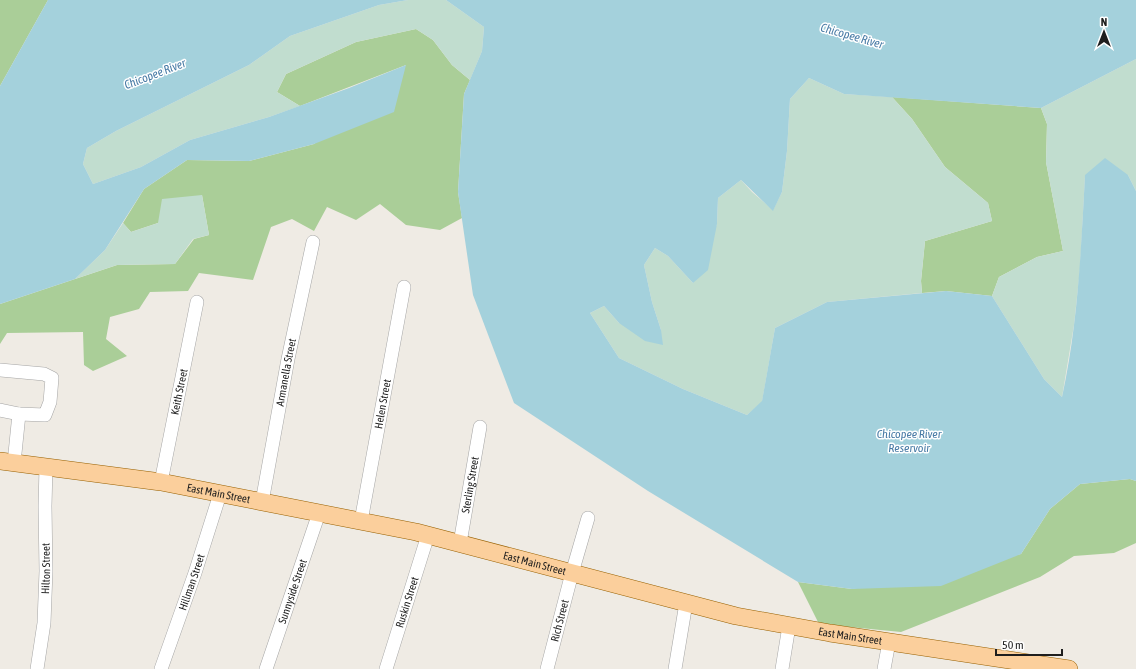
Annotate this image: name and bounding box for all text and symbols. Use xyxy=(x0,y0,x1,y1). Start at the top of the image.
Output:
north arrow xyxy=(1084,12,1124,52)
text: N xyxy=(1101,16,1107,28)
water label: Chicopee River xyxy=(819,20,885,52)
water label: Chicopee River xyxy=(122,56,188,92)
street label: Armanella Street xyxy=(274,337,298,407)
street label: Keith Street xyxy=(169,368,190,416)
street label: Helen Street xyxy=(372,378,393,430)
water label: Chicopee River Reservoir xyxy=(877,427,942,455)
street label: Sterling Street xyxy=(459,456,481,514)
street label: East Main Street xyxy=(186,481,251,505)
street label: Hilton Street xyxy=(39,543,52,594)
street label: East Main Street xyxy=(502,549,567,577)
street label: Hillman Street xyxy=(176,553,207,612)
street label: Sunnyside Street xyxy=(276,557,309,625)
street label: Ruskin Street xyxy=(393,575,421,629)
street label: Rich Street xyxy=(548,598,571,643)
street label: East Main Street xyxy=(817,625,883,647)
scale bar xyxy=(996,631,1062,657)
text: 50 m xyxy=(1002,638,1024,652)

